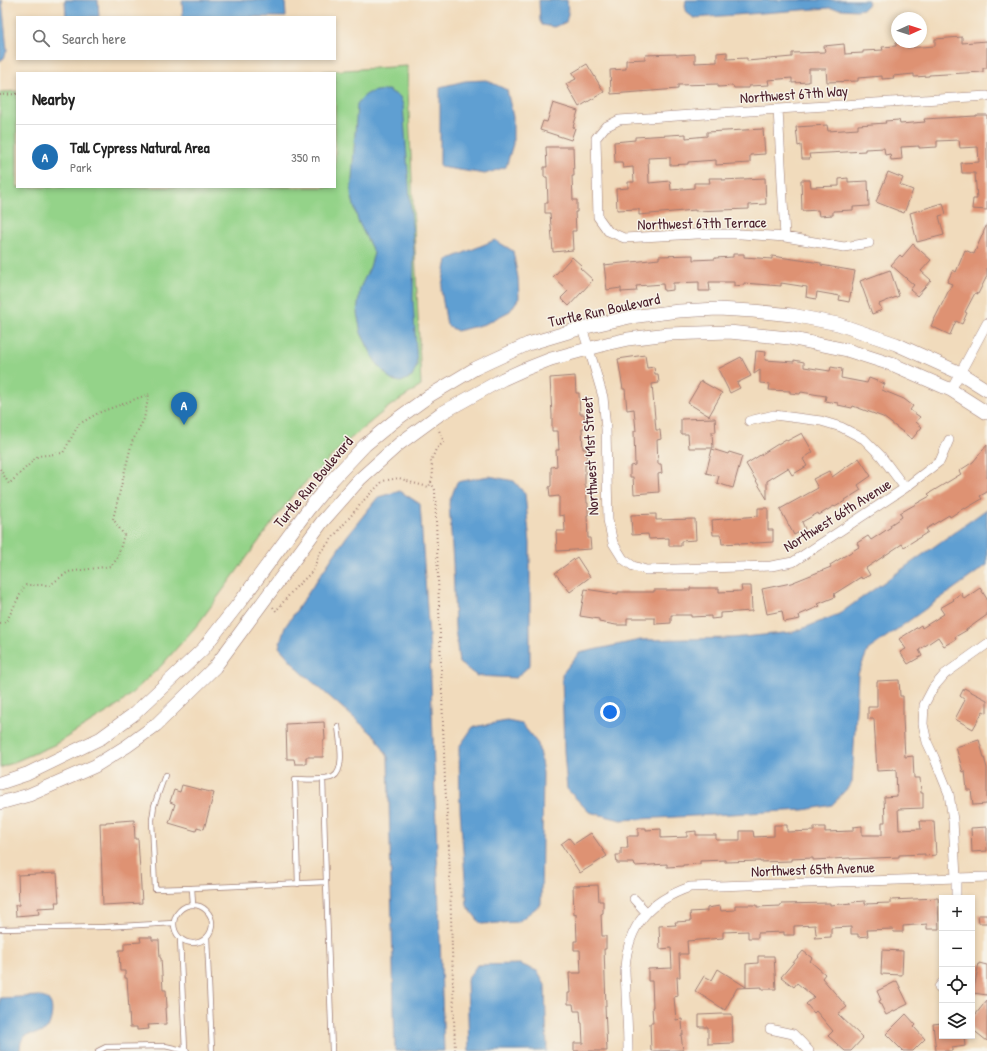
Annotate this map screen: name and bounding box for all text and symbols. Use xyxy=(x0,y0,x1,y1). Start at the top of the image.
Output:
north arrow xyxy=(891,12,927,48)
search box xyxy=(16,16,336,60)
icon: search xyxy=(30,27,52,49)
text: Search here xyxy=(62,28,126,49)
street label: Northwest 67th Way xyxy=(739,80,849,108)
text: Nearby xyxy=(32,87,75,110)
text: Tall Cypress Natural Area xyxy=(70,137,210,158)
text: A xyxy=(42,148,48,166)
text: 350 m xyxy=(291,148,320,166)
text: Park xyxy=(70,158,92,176)
street label: Northwest 67th Terrace xyxy=(637,211,767,235)
street label: Turtle Run Boulevard xyxy=(546,288,662,332)
pin: A xyxy=(171,392,197,425)
street label: Northwest 41st Street xyxy=(576,395,604,516)
street label: Turtle Run Boulevard xyxy=(268,432,358,532)
street label: Northwest 66th Avenue xyxy=(779,473,895,557)
your location xyxy=(600,702,620,722)
street label: Northwest 65th Avenue xyxy=(751,856,875,882)
map controls xyxy=(939,895,975,1039)
button: + xyxy=(939,895,975,931)
button: − xyxy=(939,931,975,967)
button: locate xyxy=(939,967,975,1003)
button: layers xyxy=(939,1003,975,1039)

